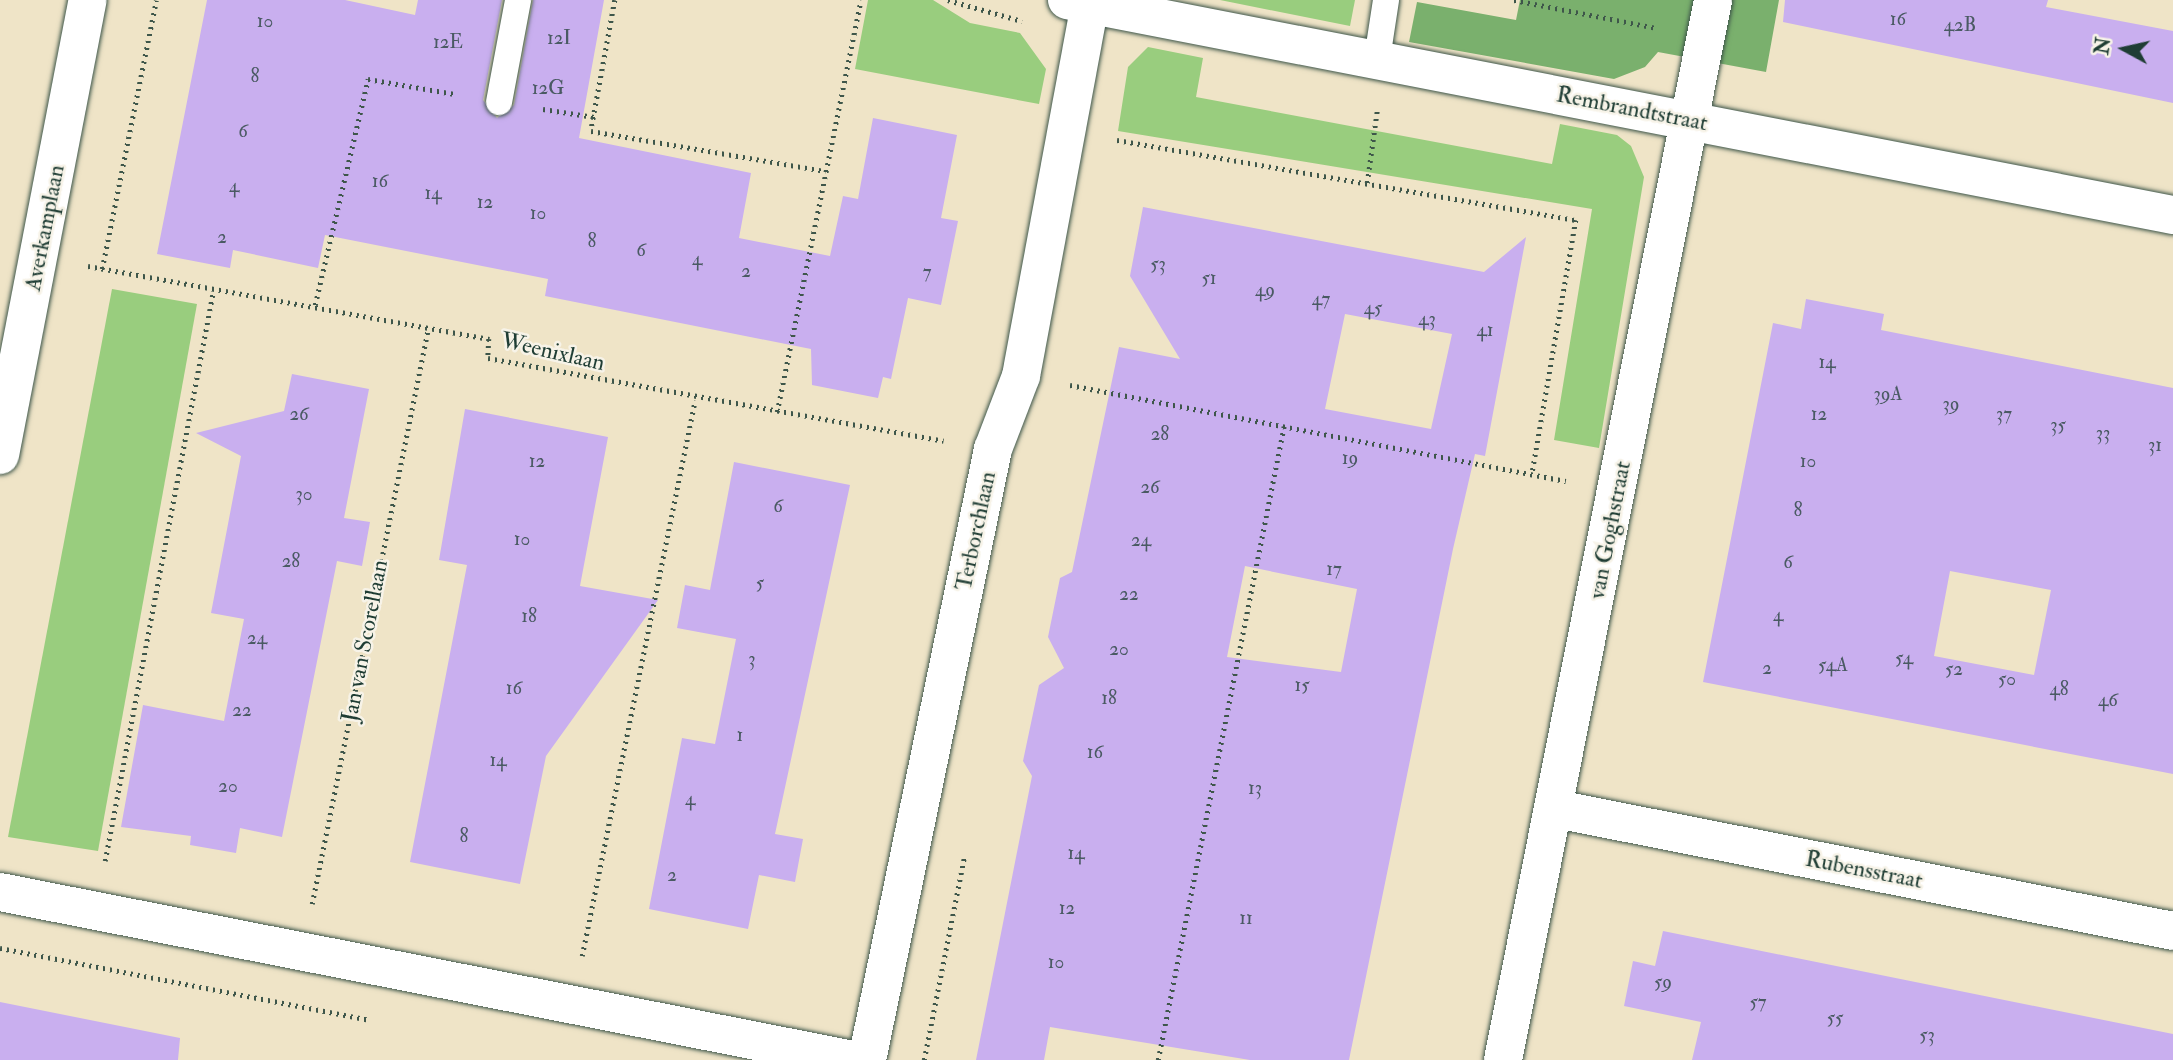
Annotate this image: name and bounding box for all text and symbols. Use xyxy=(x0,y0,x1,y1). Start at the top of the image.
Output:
house number: 16 xyxy=(1890,9,1906,31)
house number: 10 xyxy=(257,11,273,33)
north arrow xyxy=(2089,14,2159,84)
house number: 42B xyxy=(1944,15,1976,37)
house number: 12I xyxy=(547,28,571,50)
house number: 12E xyxy=(433,32,463,54)
text: N xyxy=(2090,36,2116,56)
house number: 8 xyxy=(251,66,259,88)
house number: 12G xyxy=(532,78,564,100)
street label: Rembrandtstraat xyxy=(1554,81,1710,137)
house number: 6 xyxy=(238,121,248,143)
street label: Averkamplaan xyxy=(19,163,71,293)
house number: 16 xyxy=(372,171,388,193)
house number: 4 xyxy=(229,176,239,198)
house number: 14 xyxy=(424,183,442,205)
house number: 12 xyxy=(477,192,493,214)
house number: 10 xyxy=(530,203,546,225)
house number: 2 xyxy=(217,227,227,249)
house number: 8 xyxy=(588,231,596,253)
house number: 6 xyxy=(636,240,646,262)
house number: 4 xyxy=(692,249,702,271)
house number: 53 xyxy=(1150,254,1166,276)
house number: 2 xyxy=(741,261,751,283)
house number: 7 xyxy=(923,262,931,284)
house number: 51 xyxy=(1201,268,1217,290)
house number: 49 xyxy=(1255,280,1275,302)
house number: 47 xyxy=(1312,289,1330,311)
house number: 45 xyxy=(1364,298,1382,320)
house number: 43 xyxy=(1418,309,1436,331)
house number: 41 xyxy=(1476,320,1494,342)
street label: Weenixlaan xyxy=(499,327,607,377)
house number: 14 xyxy=(1818,352,1836,374)
house number: 39A xyxy=(1873,384,1903,406)
house number: 39 xyxy=(1942,394,1960,416)
house number: 26 xyxy=(289,404,309,426)
house number: 12 xyxy=(1811,404,1827,426)
house number: 37 xyxy=(1996,404,2012,426)
house number: 35 xyxy=(2050,415,2066,437)
house number: 33 xyxy=(2096,423,2110,445)
house number: 28 xyxy=(1151,424,1169,446)
house number: 31 xyxy=(2148,435,2162,457)
house number: 19 xyxy=(1342,448,1358,470)
house number: 12 xyxy=(529,451,545,473)
house number: 10 xyxy=(1800,451,1816,473)
street label: van Goghstraat xyxy=(1583,459,1637,601)
street label: Terborchlaan xyxy=(950,469,1002,593)
house number: 26 xyxy=(1140,477,1160,499)
house number: 30 xyxy=(295,484,313,506)
house number: 6 xyxy=(773,496,783,518)
house number: 8 xyxy=(1794,500,1802,522)
house number: 10 xyxy=(514,529,530,551)
house number: 24 xyxy=(1131,530,1151,552)
house number: 28 xyxy=(282,551,300,573)
house number: 6 xyxy=(1783,552,1793,574)
street label: Jan van Scorellaan xyxy=(336,558,394,724)
house number: 17 xyxy=(1326,559,1342,581)
house number: 5 xyxy=(756,573,764,595)
house number: 22 xyxy=(1119,584,1139,606)
house number: 4 xyxy=(1773,605,1783,627)
house number: 18 xyxy=(521,606,537,628)
house number: 24 xyxy=(247,628,267,650)
house number: 20 xyxy=(1109,639,1129,661)
house number: 54 xyxy=(1895,648,1913,670)
house number: 3 xyxy=(748,649,756,671)
house number: 54A xyxy=(1818,655,1848,677)
house number: 2 xyxy=(1762,658,1772,680)
house number: 52 xyxy=(1945,659,1963,681)
house number: 50 xyxy=(1998,669,2016,691)
house number: 15 xyxy=(1294,675,1310,697)
house number: 16 xyxy=(506,678,522,700)
house number: 48 xyxy=(2049,679,2069,701)
house number: 18 xyxy=(1101,688,1117,710)
house number: 46 xyxy=(2098,690,2118,712)
house number: 22 xyxy=(232,700,252,722)
house number: 1 xyxy=(737,725,743,747)
house number: 16 xyxy=(1087,742,1103,764)
house number: 14 xyxy=(489,750,507,772)
house number: 20 xyxy=(218,776,238,798)
house number: 13 xyxy=(1248,778,1262,800)
house number: 4 xyxy=(685,789,695,811)
house number: 8 xyxy=(460,826,468,848)
house number: 14 xyxy=(1067,843,1085,865)
street label: Rubensstraat xyxy=(1803,845,1925,895)
house number: 2 xyxy=(667,865,677,887)
house number: 12 xyxy=(1059,898,1075,920)
house number: 11 xyxy=(1239,908,1253,930)
house number: 10 xyxy=(1048,952,1064,974)
house number: 59 xyxy=(1654,972,1672,994)
house number: 57 xyxy=(1749,992,1767,1014)
house number: 55 xyxy=(1827,1008,1843,1030)
house number: 53 xyxy=(1919,1025,1935,1047)

